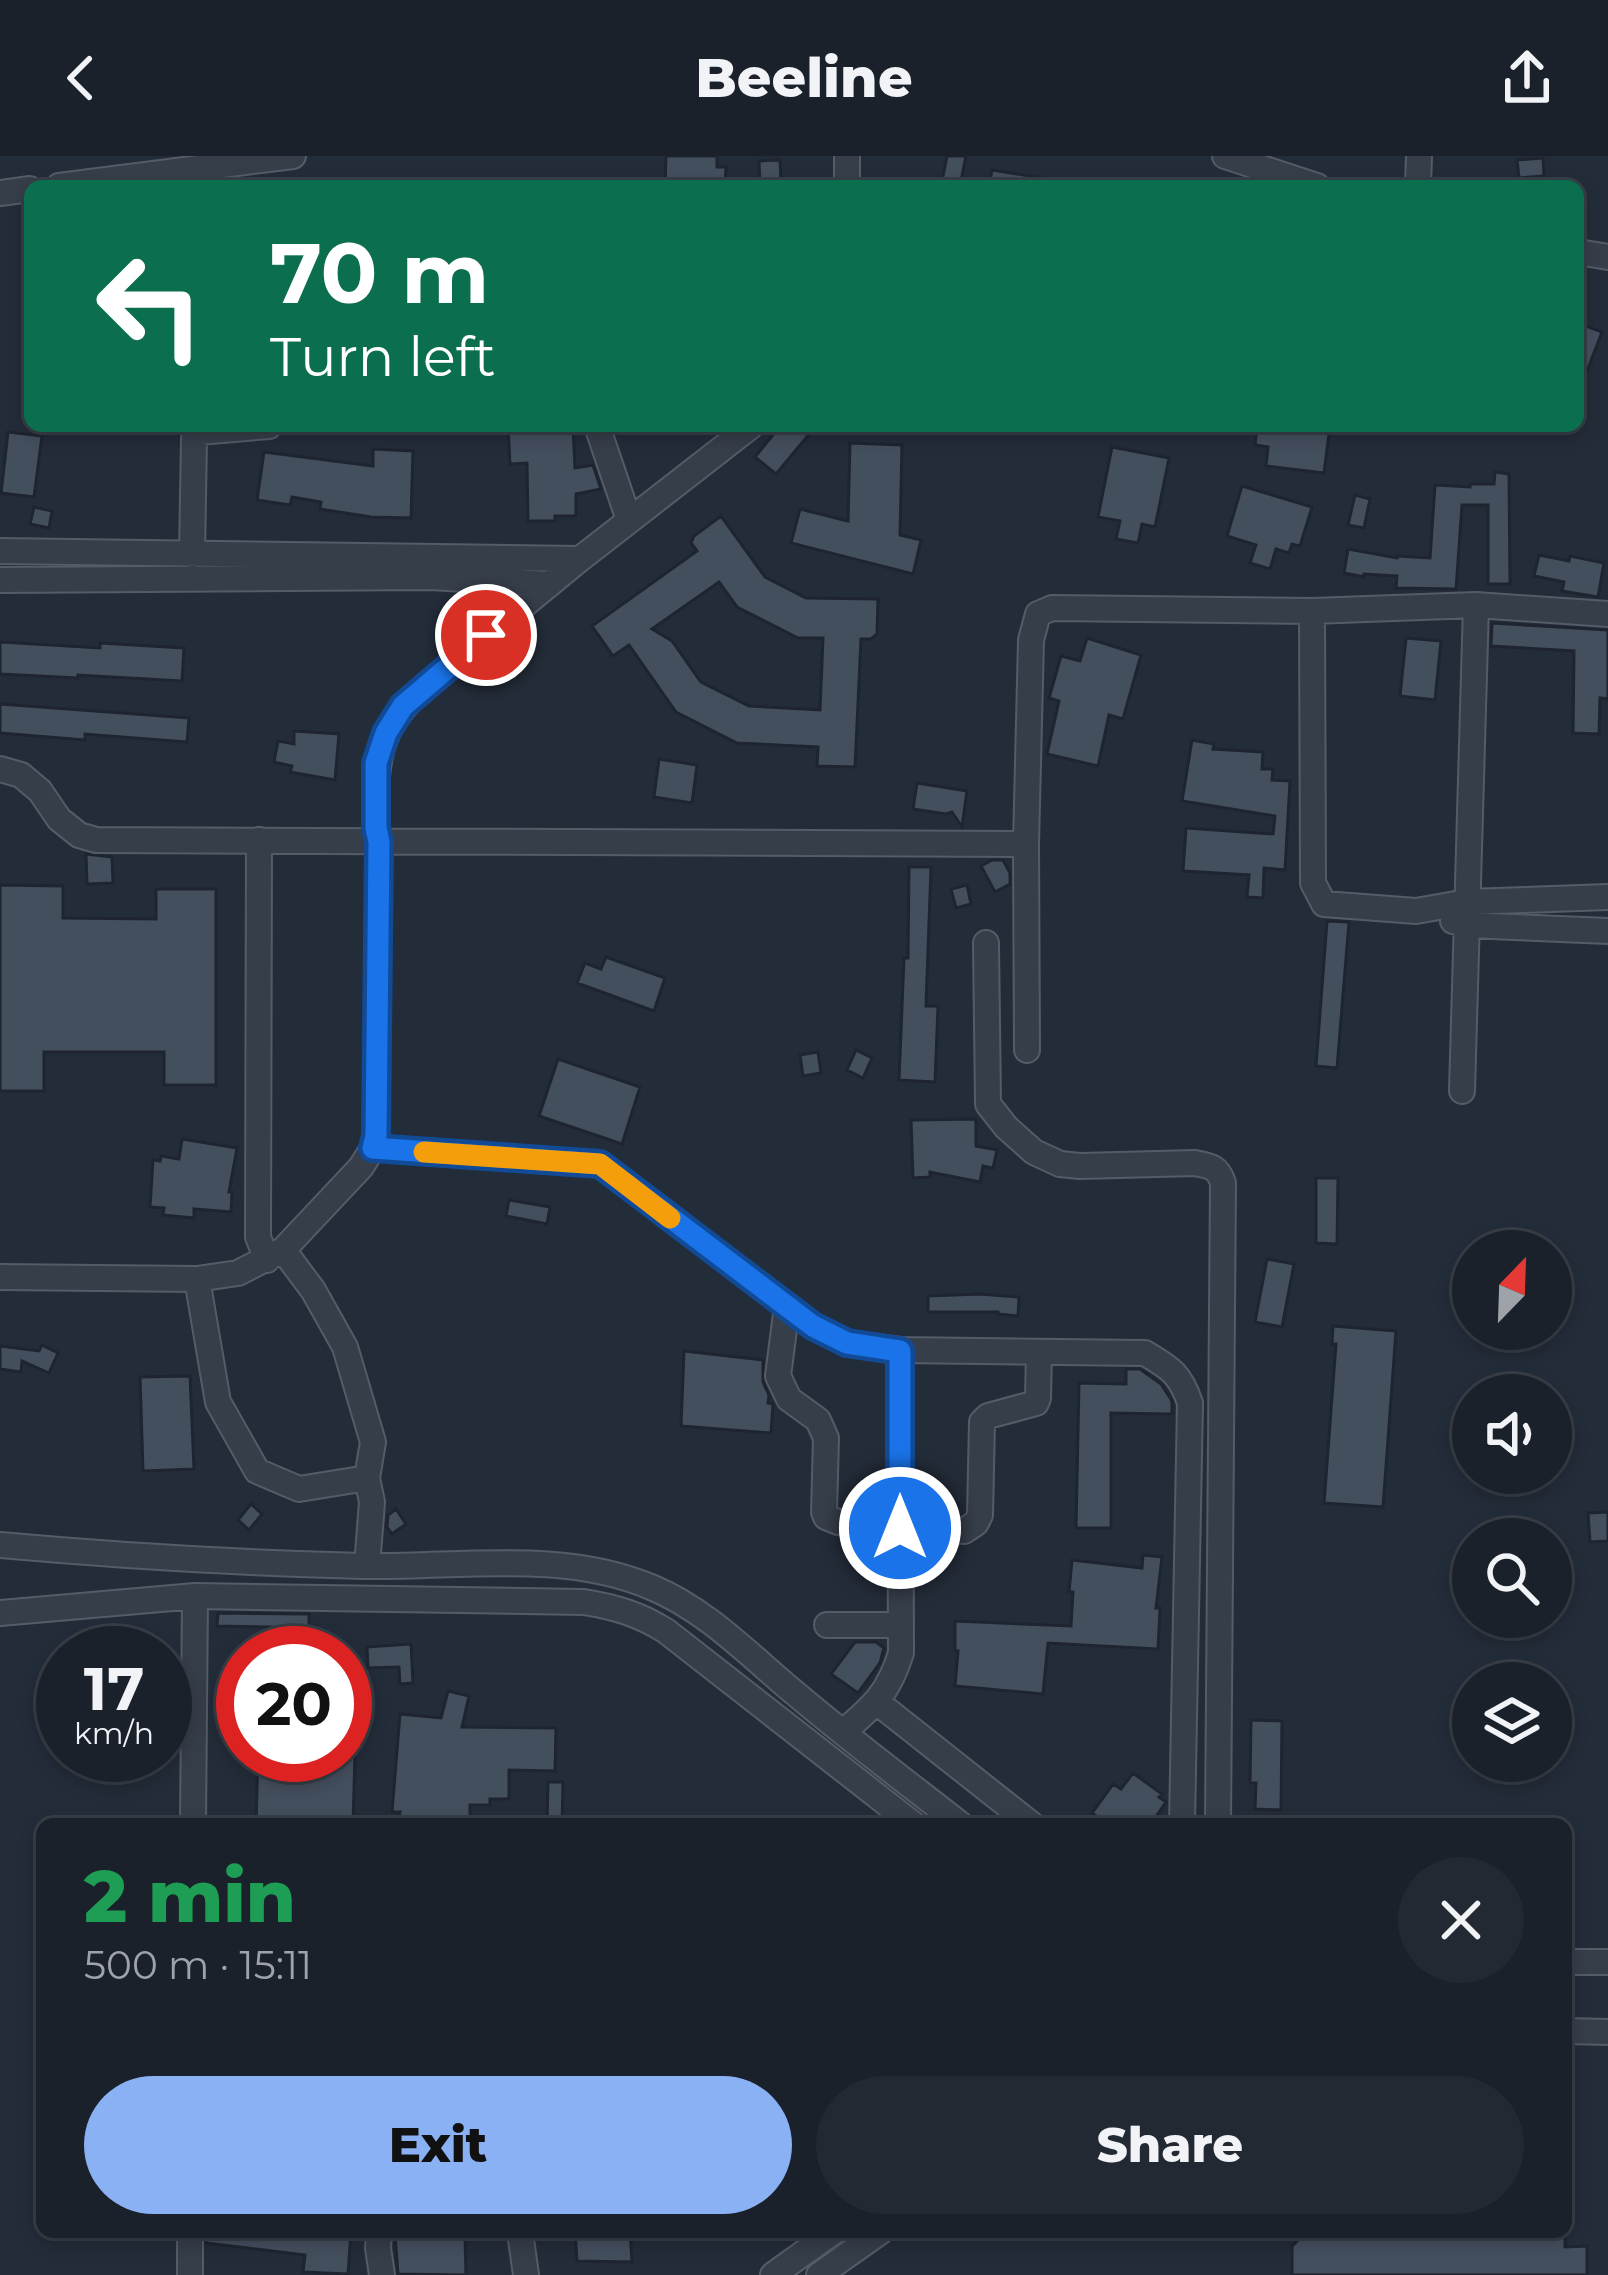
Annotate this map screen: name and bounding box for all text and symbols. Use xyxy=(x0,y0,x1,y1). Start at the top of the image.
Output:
icon: back xyxy=(48,45,114,111)
text: Beeline xyxy=(695,45,913,111)
icon: share xyxy=(1494,45,1560,111)
text: 70 m xyxy=(270,222,489,324)
icon: left xyxy=(72,228,228,384)
text: Turn left xyxy=(270,324,496,390)
pin xyxy=(435,584,537,686)
icon: arrive xyxy=(453,602,519,668)
north arrow xyxy=(1452,1230,1572,1350)
map controls xyxy=(1452,1230,1572,1782)
button: sound xyxy=(1452,1374,1572,1494)
position arrow xyxy=(837,1465,963,1591)
button: search xyxy=(1452,1518,1572,1638)
speed limit sign: 20 xyxy=(216,1626,372,1782)
text: 17 xyxy=(84,1652,144,1725)
button: layers xyxy=(1452,1662,1572,1782)
text: km/h xyxy=(74,1715,154,1752)
text: 2 min xyxy=(84,1852,296,1940)
button: close xyxy=(1398,1857,1524,1983)
text: 500 m · 15:11 xyxy=(84,1941,312,1989)
button: Exit xyxy=(84,2076,792,2214)
button: Share xyxy=(816,2076,1524,2214)

